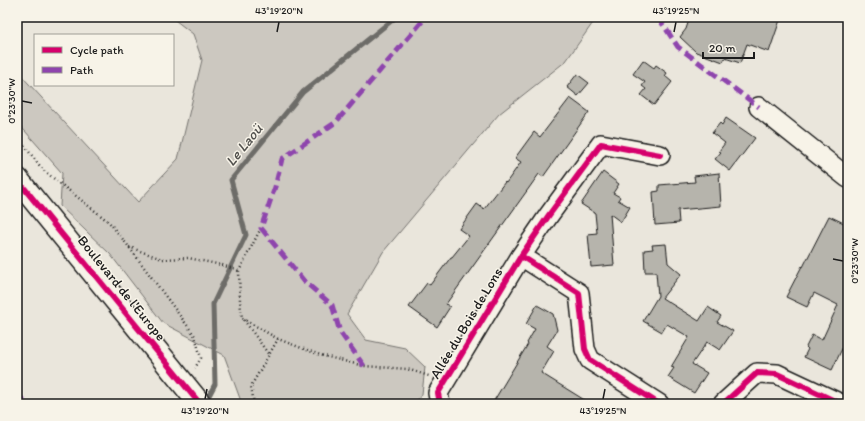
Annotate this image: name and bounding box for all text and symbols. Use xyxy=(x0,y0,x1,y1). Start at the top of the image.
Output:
text: 43°19'20"N xyxy=(255,4,303,17)
text: 43°19'25"N xyxy=(652,4,700,17)
legend xyxy=(34,34,174,86)
scale bar xyxy=(703,34,754,60)
text: 20 m xyxy=(709,41,736,55)
text: Cycle path xyxy=(70,43,124,57)
text: Path xyxy=(70,63,93,77)
text: 0°23'30"W xyxy=(5,78,18,124)
water label: Le Laoü xyxy=(222,120,267,170)
street label: Boulevard de l'Europe xyxy=(74,232,169,345)
text: 0°23'30"W xyxy=(848,238,861,284)
street label: Allée du Bois de Lons xyxy=(427,265,506,382)
text: 43°19'20"N xyxy=(181,404,229,417)
text: 43°19'25"N xyxy=(579,404,627,417)

